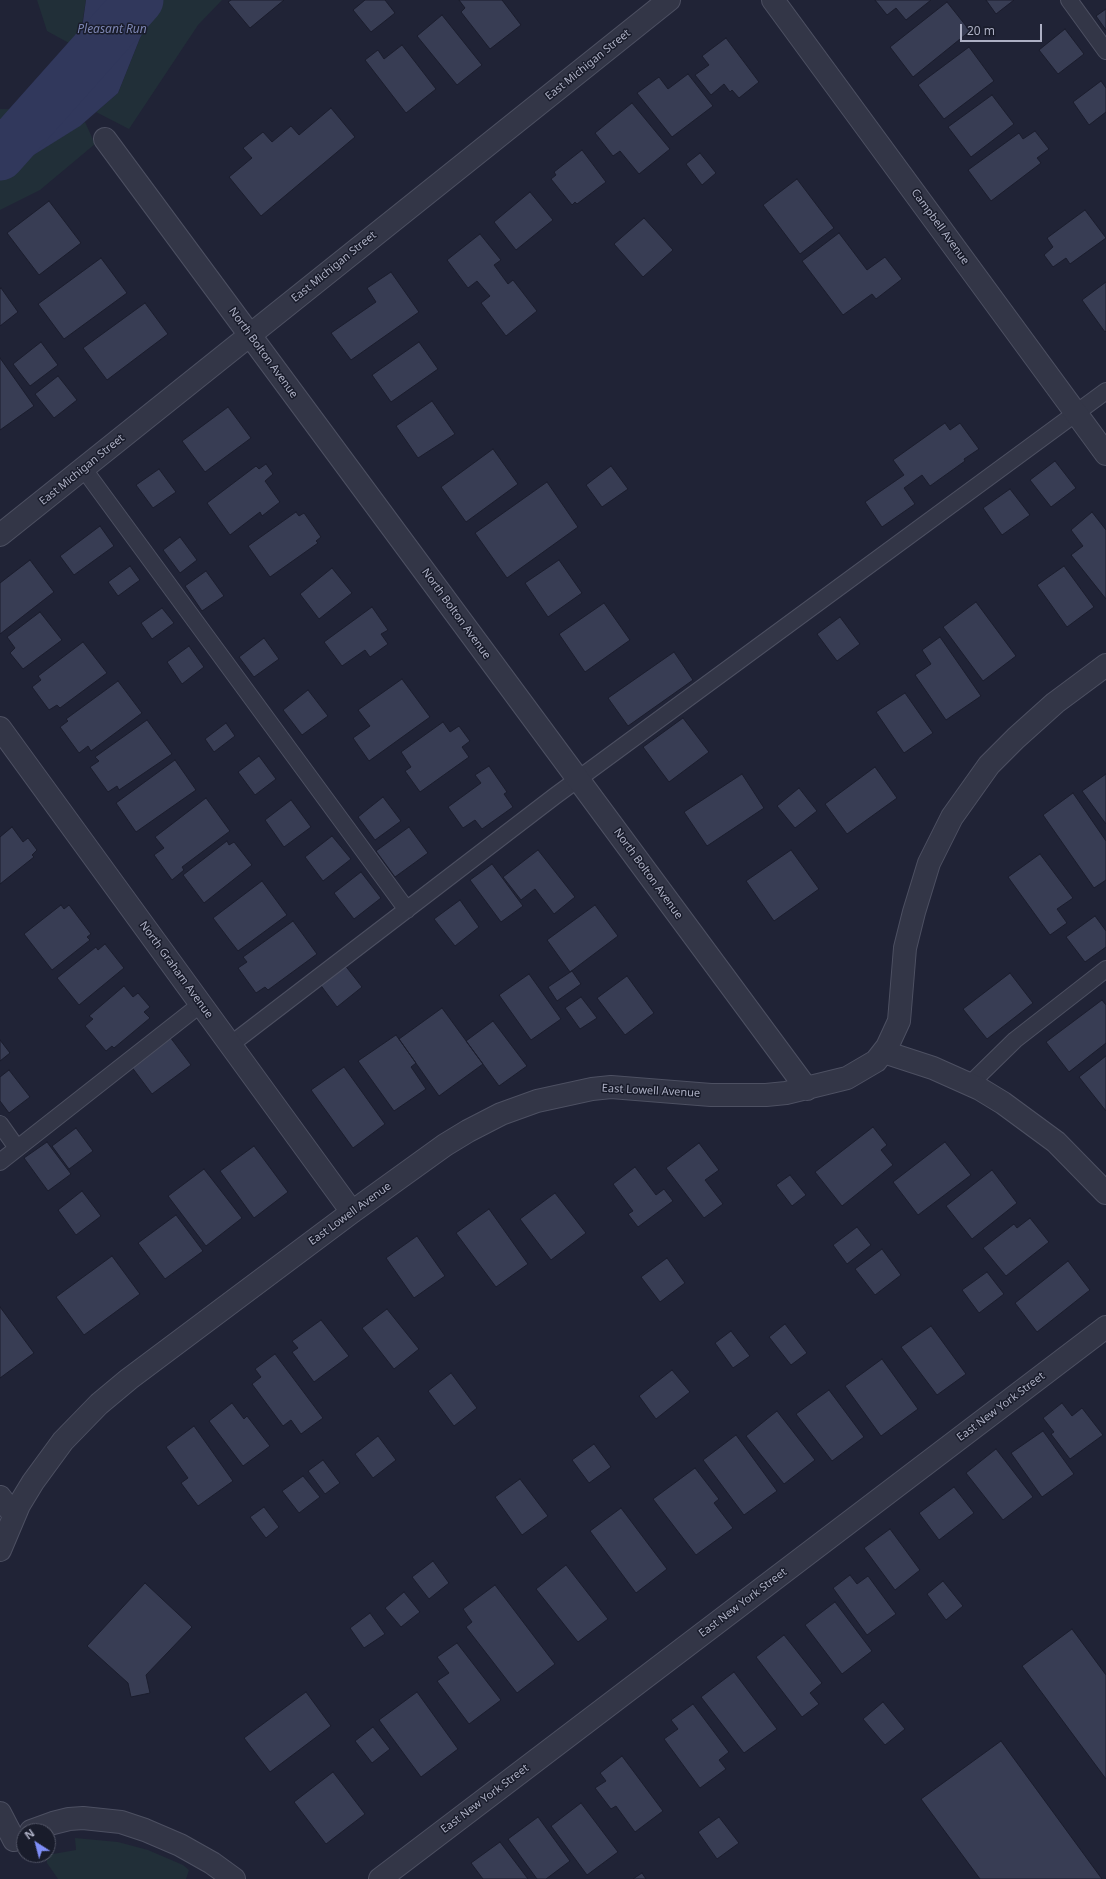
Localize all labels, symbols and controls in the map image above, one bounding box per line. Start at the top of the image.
scale bar [962,16,1044,42]
text: 20 m [967,22,995,39]
water label: Pleasant Run [77,23,147,37]
street label: East Michigan Street [543,27,633,103]
street label: Campbell Avenue [908,187,972,267]
street label: East Michigan Street [289,229,379,305]
street label: North Bolton Avenue [226,305,300,401]
street label: East Michigan Street [37,432,127,508]
street label: North Bolton Avenue [419,566,493,662]
street label: North Bolton Avenue [611,826,685,922]
street label: North Graham Avenue [136,919,216,1021]
street label: East Lowell Avenue [601,1082,701,1100]
street label: East Lowell Avenue [306,1180,394,1248]
street label: East New York Street [954,1370,1048,1444]
street label: East New York Street [696,1566,790,1640]
street label: East New York Street [438,1762,532,1836]
north arrow [16,1823,56,1863]
text: N [21,1825,37,1842]

